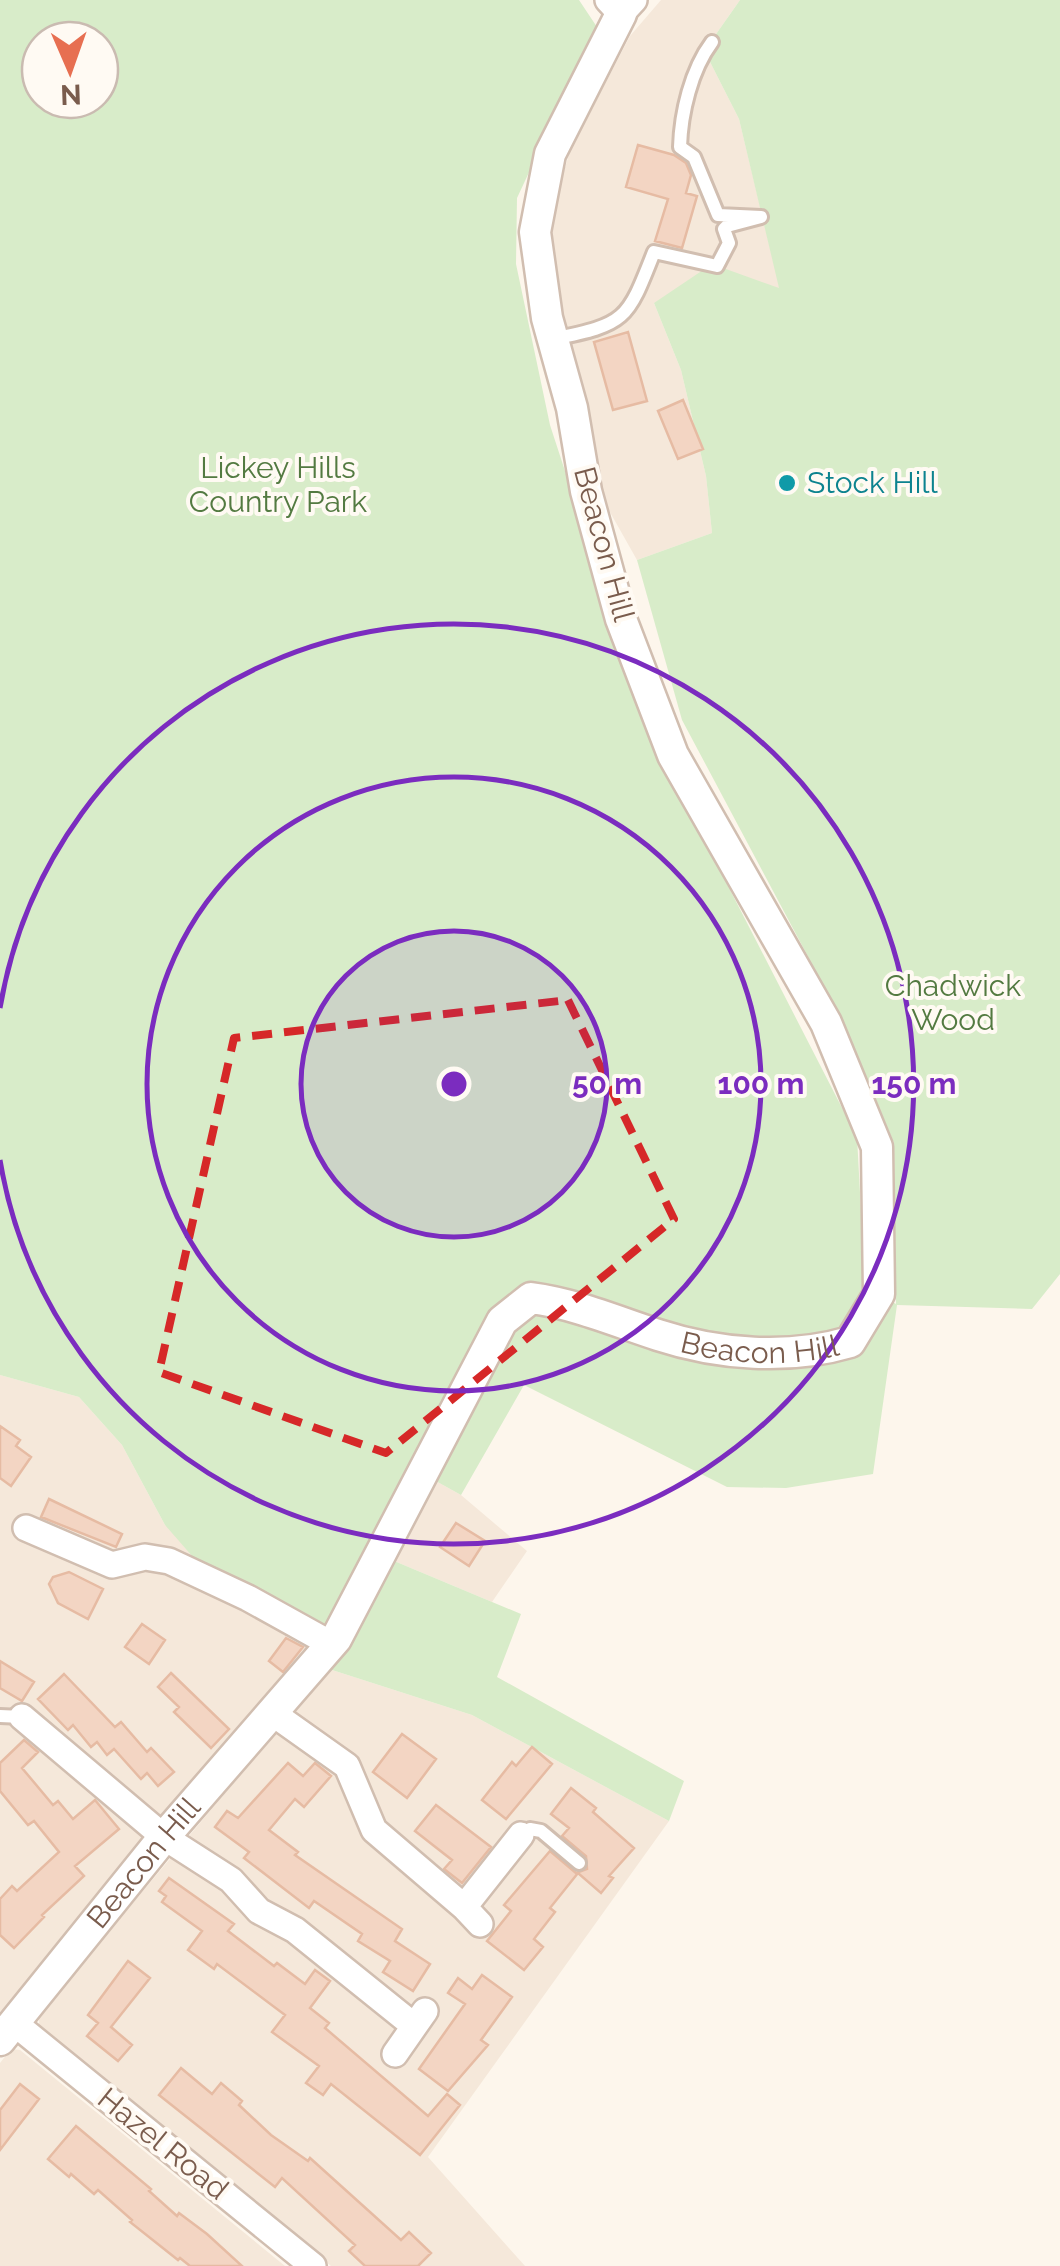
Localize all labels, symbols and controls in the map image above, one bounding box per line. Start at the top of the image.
north arrow [20,20,120,120]
text: N [60,78,82,111]
park label: Lickey Hills Country Park [189,450,367,519]
street label: Beacon Hill [567,463,642,626]
place label: Stock Hill [807,465,938,500]
marker: Stock Hill [776,472,798,494]
park label: Chadwick Wood [885,968,1021,1037]
centre of rings [436,1066,472,1102]
text: 50 m [572,1066,642,1101]
text: 100 m [718,1066,804,1101]
text: 150 m [872,1066,957,1101]
street label: Beacon Hill [678,1324,843,1370]
street label: Beacon Hill [80,1790,208,1935]
street label: Hazel Road [91,2081,235,2207]

